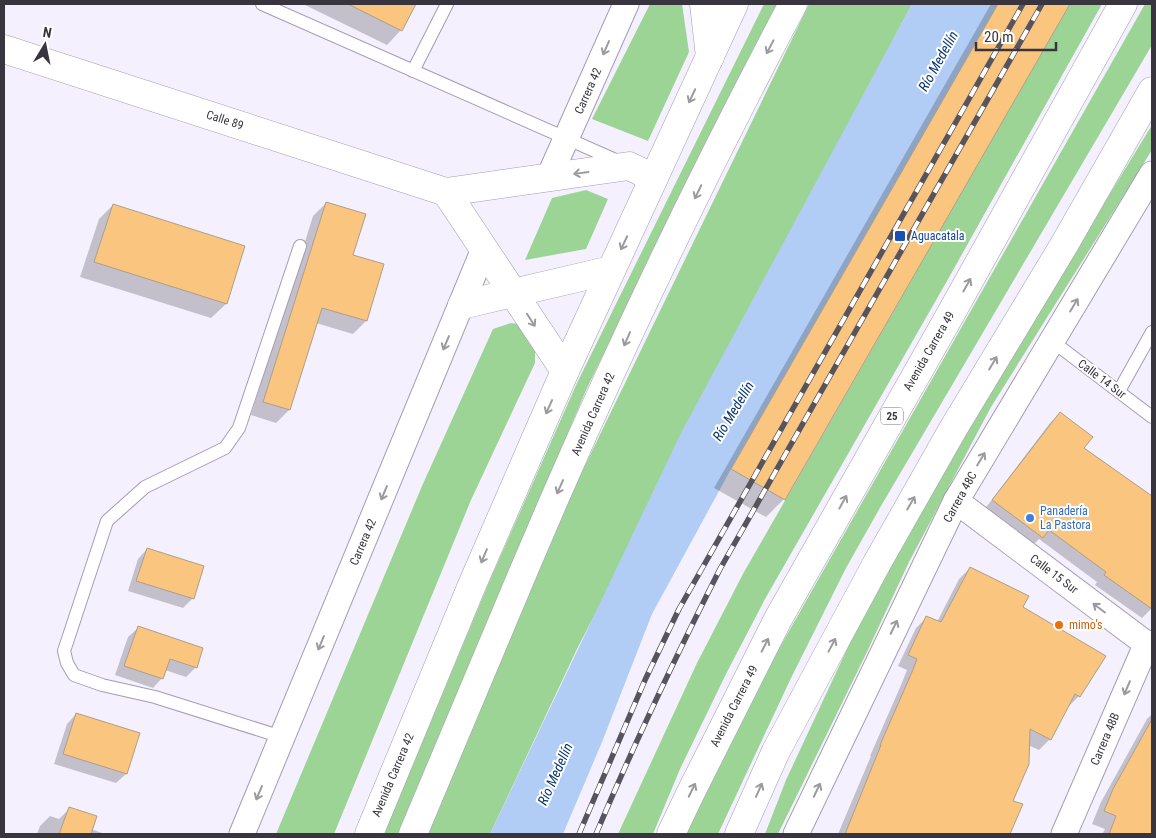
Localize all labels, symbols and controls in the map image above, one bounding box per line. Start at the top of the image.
north arrow [20,20,70,70]
scale bar [976,20,1056,52]
text: N [42,24,53,41]
water label: Río Medellín [915,28,961,94]
text: 20 m [984,28,1014,46]
one-way arrow [765,39,775,54]
one-way arrow [601,40,611,55]
street label: Carrera 42 [572,66,604,116]
one-way arrow [687,88,697,103]
street label: Calle 89 [205,107,245,133]
one-way arrow [573,168,589,178]
one-way arrow [692,184,702,199]
marker: Aguacatala [893,229,907,243]
place label: Aguacatala [911,229,965,243]
one-way arrow [619,235,628,250]
one-way arrow [962,278,972,293]
one-way arrow [1069,298,1079,312]
street label: Avenida Carrera 49 [901,309,957,393]
one-way arrow [526,313,537,327]
one-way arrow [622,331,632,346]
one-way arrow [440,335,450,350]
one-way arrow [989,356,999,370]
street label: Calle 14 Sur [1075,356,1129,402]
street label: Avenida Carrera 42 [568,370,618,458]
water label: Río Medellín [709,379,757,443]
one-way arrow [543,399,553,414]
road number: 25 [881,408,903,424]
one-way arrow [977,453,987,467]
street label: Carrera 48C [940,469,980,525]
one-way arrow [555,479,565,494]
one-way arrow [378,485,388,500]
one-way arrow [838,495,848,510]
one-way arrow [907,496,917,510]
place label: Panadería La Pastora [1040,504,1091,532]
marker: Panadería La Pastora [1024,512,1036,524]
street label: Carrera 42 [347,517,379,567]
one-way arrow [479,548,489,563]
street label: Calle 15 Sur [1027,551,1081,597]
one-way arrow [1092,603,1106,613]
place label: mimo’s [1069,618,1103,632]
marker: mimo’s [1053,619,1065,631]
one-way arrow [890,620,900,635]
one-way arrow [316,635,326,650]
one-way arrow [760,637,770,652]
one-way arrow [828,638,838,653]
street label: Avenida Carrera 49 [707,663,761,749]
one-way arrow [1122,680,1132,695]
street label: Carrera 48B [1088,711,1122,767]
street label: Avenida Carrera 42 [369,731,417,819]
water label: Río Medellín [534,741,576,807]
one-way arrow [688,783,697,798]
one-way arrow [754,783,764,798]
one-way arrow [813,783,822,798]
one-way arrow [254,785,263,800]

